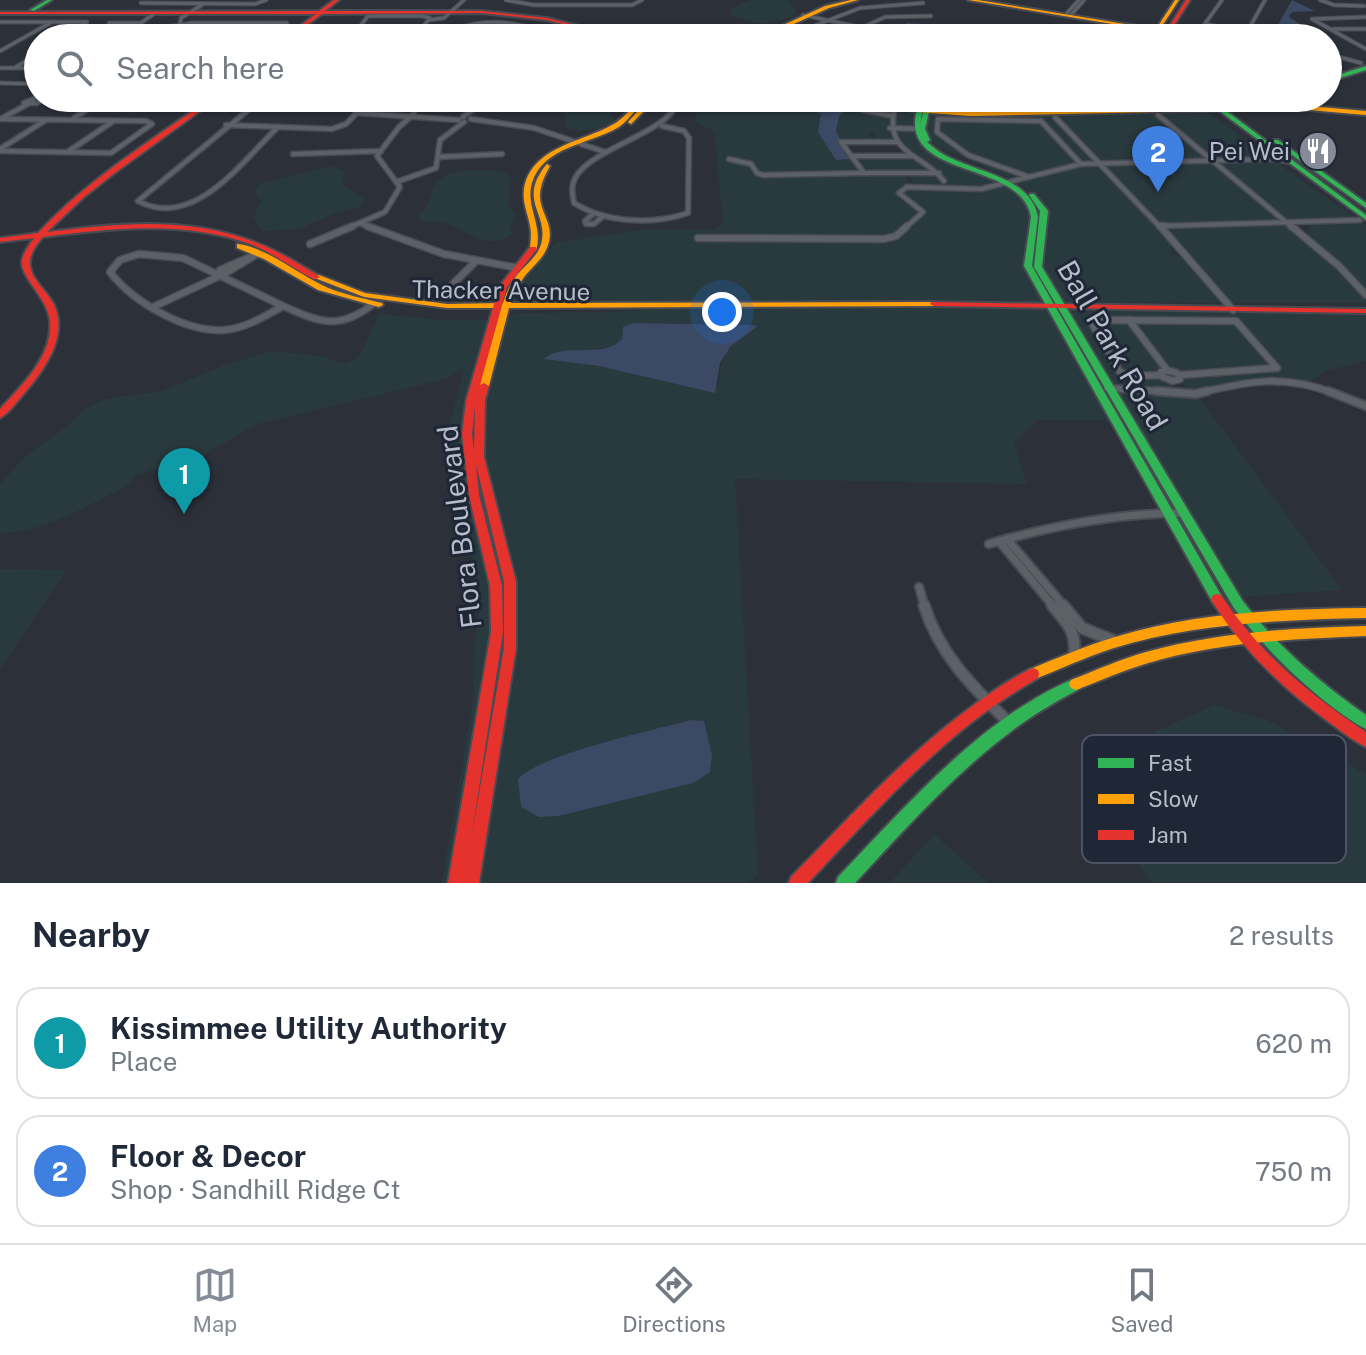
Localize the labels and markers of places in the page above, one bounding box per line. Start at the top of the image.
pin: 2 [1132,126,1184,192]
restaurant icon: Pei Wei [1297,130,1339,172]
place label: Pei Wei [1209,137,1290,165]
pin: 1 [158,448,210,514]

